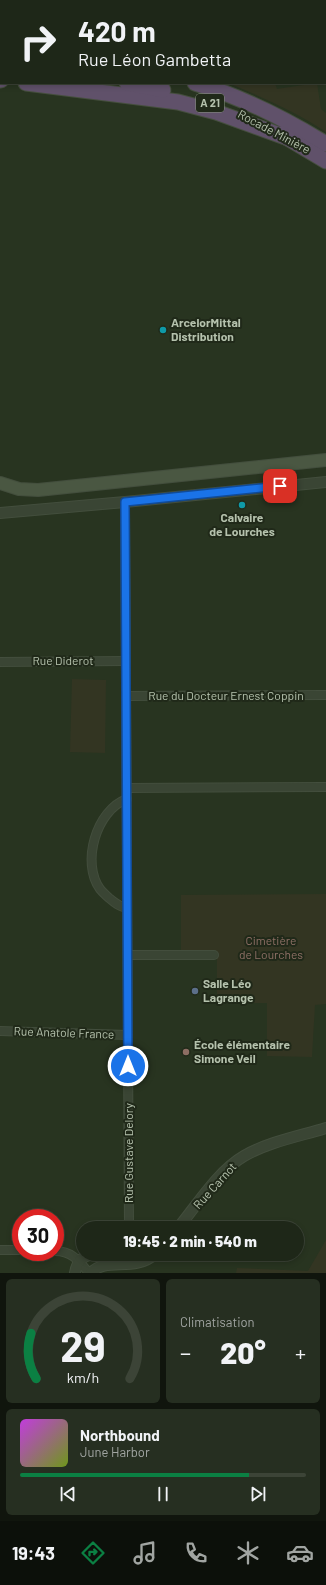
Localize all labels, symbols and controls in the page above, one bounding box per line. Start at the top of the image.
text: 420 m [78,14,156,48]
icon: right [12,16,64,68]
text: Rue Léon Gambetta [78,48,231,70]
road number: A 21 [196,94,224,112]
street label: Rocade Minière [236,106,313,156]
place label: ArcelorMittal Distribution [171,315,241,343]
marker: ArcelorMittal Distribution [158,325,168,335]
pin [263,469,297,503]
icon: arrive [269,475,291,497]
marker: Calvaire de Lourches [237,500,247,510]
place label: Calvaire de Lourches [209,510,275,538]
street label: Rue Diderot [32,653,94,667]
street label: Rue du Docteur Ernest Coppin [148,688,304,702]
park label: Cimetière de Lourches [239,933,303,961]
place label: Salle Léo Lagrange [203,976,254,1004]
marker: Salle Léo Lagrange [190,986,200,996]
street label: Rue Anatole France [13,1023,115,1041]
place label: École élémentaire Simone Veil [194,1037,290,1065]
position arrow [107,1045,149,1087]
marker: École élémentaire Simone Veil [181,1047,191,1057]
street label: Rue Gustave Delory [121,1102,135,1203]
street label: Rue Carnot [190,1159,239,1211]
speed limit sign: 30 [12,1209,64,1261]
text: 19:45 · 2 min · 540 m [123,1232,257,1250]
text: Climatisation [180,1314,255,1330]
text: 29 [60,1320,106,1370]
text: 20° [220,1334,266,1370]
text: − [180,1339,191,1365]
text: + [295,1339,306,1365]
text: km/h [67,1369,99,1386]
text: Northbound [80,1426,160,1444]
text: June Harbor [80,1444,150,1460]
icon: previous [57,1483,79,1505]
icon: pause [152,1483,174,1505]
icon: next [247,1483,269,1505]
icon: directions [79,1539,107,1567]
icon: music [131,1539,159,1567]
icon: phone [182,1539,210,1567]
icon: climate [234,1539,262,1567]
icon: car [286,1539,314,1567]
text: 19:43 [12,1542,55,1564]

